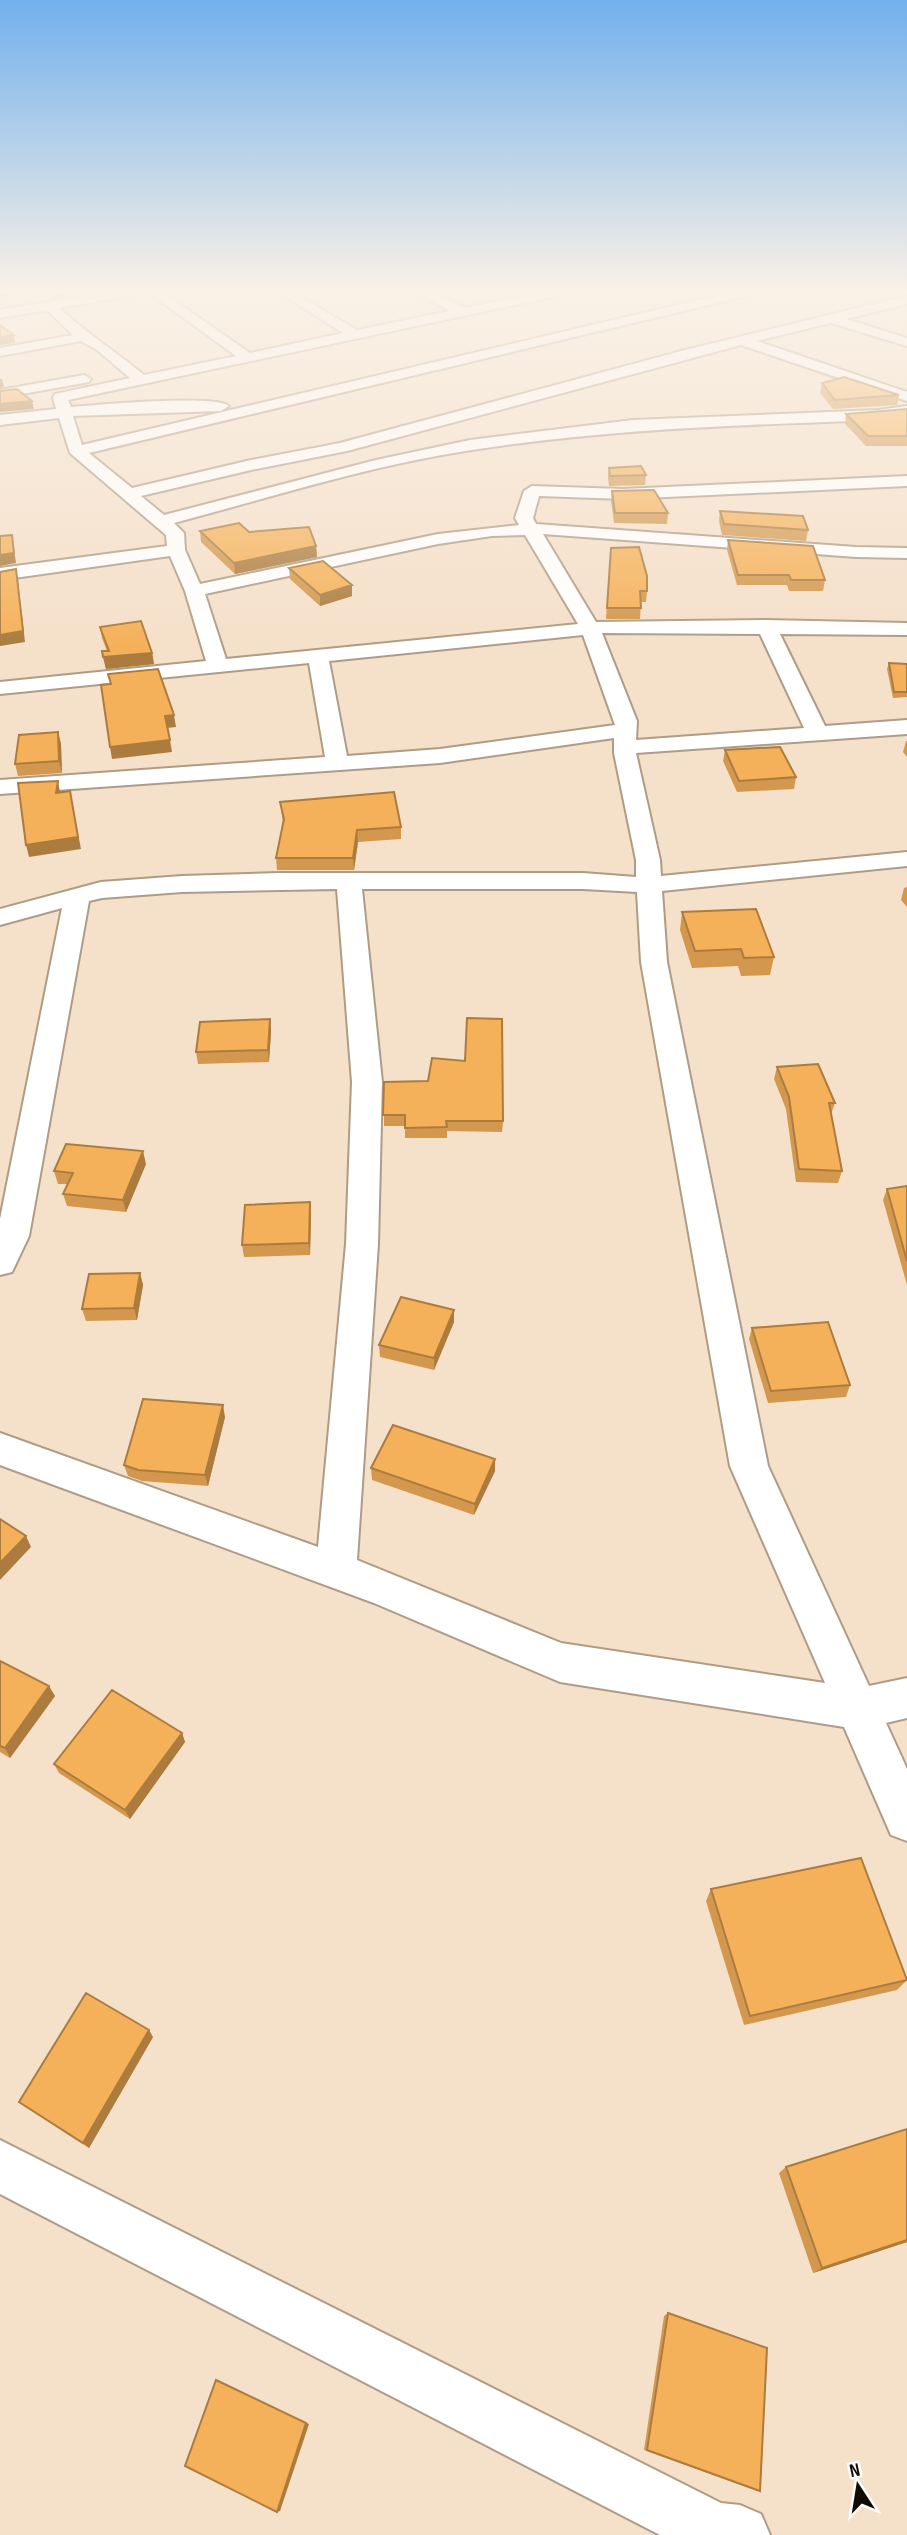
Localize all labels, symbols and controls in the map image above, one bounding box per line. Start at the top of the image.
north arrow [823,2451,893,2521]
text: N [847,2459,862,2483]

